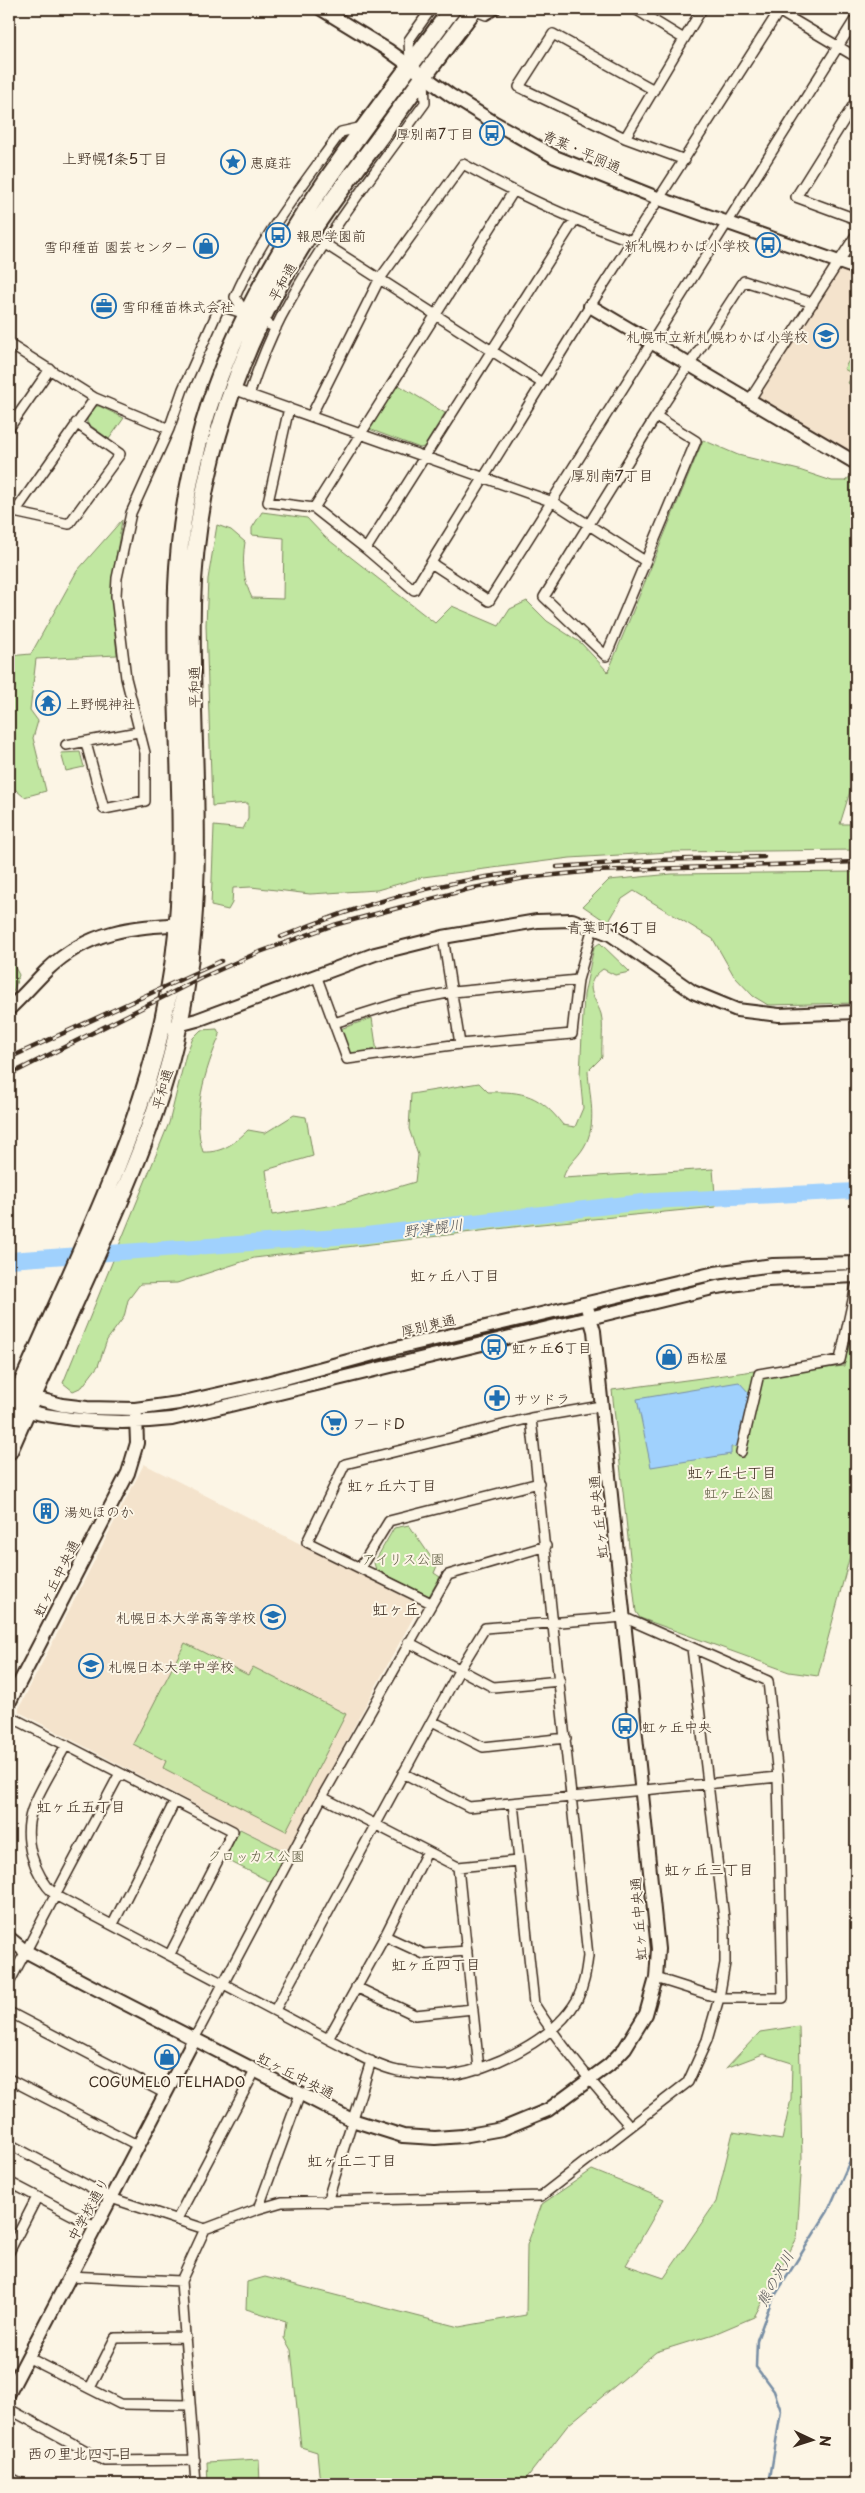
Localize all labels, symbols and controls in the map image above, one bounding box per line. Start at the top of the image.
bus stop icon: 厚別南7丁目 [479,120,505,146]
place label: 厚別南7丁目 [396,123,474,144]
street label: 青葉・平岡通 [539,124,625,178]
district label: 上野幌1条5丁目 [62,146,168,169]
place icon: 恵庭荘 [220,149,246,175]
place label: 恵庭荘 [250,152,292,173]
bus stop icon: 報恩学園前 [265,222,291,248]
place label: 報恩学園前 [296,225,366,246]
bus stop icon: 新札幌わかば小学校 [755,232,781,258]
shop icon: 雪印種苗 園芸センター [193,233,219,259]
place label: 新札幌わかば小学校 [624,235,750,256]
place label: 雪印種苗 園芸センター [44,236,188,257]
street label: 平和通 [263,259,301,305]
office icon: 雪印種苗株式会社 [91,293,117,319]
place label: 雪印種苗株式会社 [122,296,234,317]
school or university icon: 札幌市立新札幌わかば小学校 [813,323,839,349]
place label: 札幌市立新札幌わかば小学校 [626,326,808,347]
district label: 厚別南7丁目 [570,463,654,486]
street label: 平和通 [183,666,205,708]
temple icon: 上野幌神社 [35,690,61,716]
place label: 上野幌神社 [66,693,136,714]
district label: 青葉町16丁目 [567,915,659,938]
street label: 平和通 [146,1066,178,1112]
water label: 野津幌川 [402,1212,464,1242]
district label: 虹ヶ丘八丁目 [410,1263,500,1286]
street label: 厚別東通 [398,1308,458,1342]
bus stop icon: 虹ヶ丘6丁目 [481,1334,507,1360]
place label: 虹ヶ丘6丁目 [512,1337,592,1358]
shop icon: 西松屋 [656,1344,682,1370]
place label: 西松屋 [686,1347,728,1368]
pharmacy icon: サツドラ [484,1385,510,1411]
place label: サツドラ [514,1388,570,1409]
supermarket icon: フードD [321,1410,347,1436]
place label: フードD [352,1413,405,1434]
district label: 虹ヶ丘七丁目 [687,1460,777,1483]
district label: 虹ヶ丘六丁目 [347,1473,437,1496]
street label: 虹ヶ丘中央通 [583,1474,613,1560]
park label: 虹ヶ丘公園 [704,1482,774,1503]
building icon: 湯処ほのか [33,1498,59,1524]
place label: 湯処ほのか [64,1501,134,1522]
street label: 虹ヶ丘中央通 [28,1536,84,1620]
park label: アイリス公園 [361,1548,445,1569]
district label: 虹ヶ丘 [372,1596,420,1620]
school or university icon: 札幌日本大学高等学校 [260,1604,286,1630]
place label: 札幌日本大学高等学校 [116,1607,256,1628]
school or university icon: 札幌日本大学中学校 [78,1653,104,1679]
place label: 札幌日本大学中学校 [108,1656,234,1677]
bus stop icon: 虹ヶ丘中央 [612,1713,638,1739]
place label: 虹ヶ丘中央 [642,1716,712,1737]
district label: 虹ヶ丘五丁目 [36,1794,126,1817]
park label: クロッカス公園 [207,1845,305,1866]
district label: 虹ヶ丘三丁目 [664,1857,754,1880]
street label: 虹ヶ丘中央通 [625,1876,651,1962]
district label: 虹ヶ丘四丁目 [391,1952,481,1975]
shop icon: COGUMELO TELHADO [154,2044,180,2070]
street label: 虹ヶ丘中央通 [254,2047,338,2103]
place label: COGUMELO TELHADO [88,2071,246,2092]
district label: 虹ヶ丘二丁目 [307,2148,397,2171]
street label: 中学校通り [62,2173,114,2245]
water label: 熊の沢川 [749,2246,799,2310]
north arrow [788,2416,838,2466]
text: N [815,2435,836,2447]
district label: 西の里北四丁目 [27,2441,133,2464]

